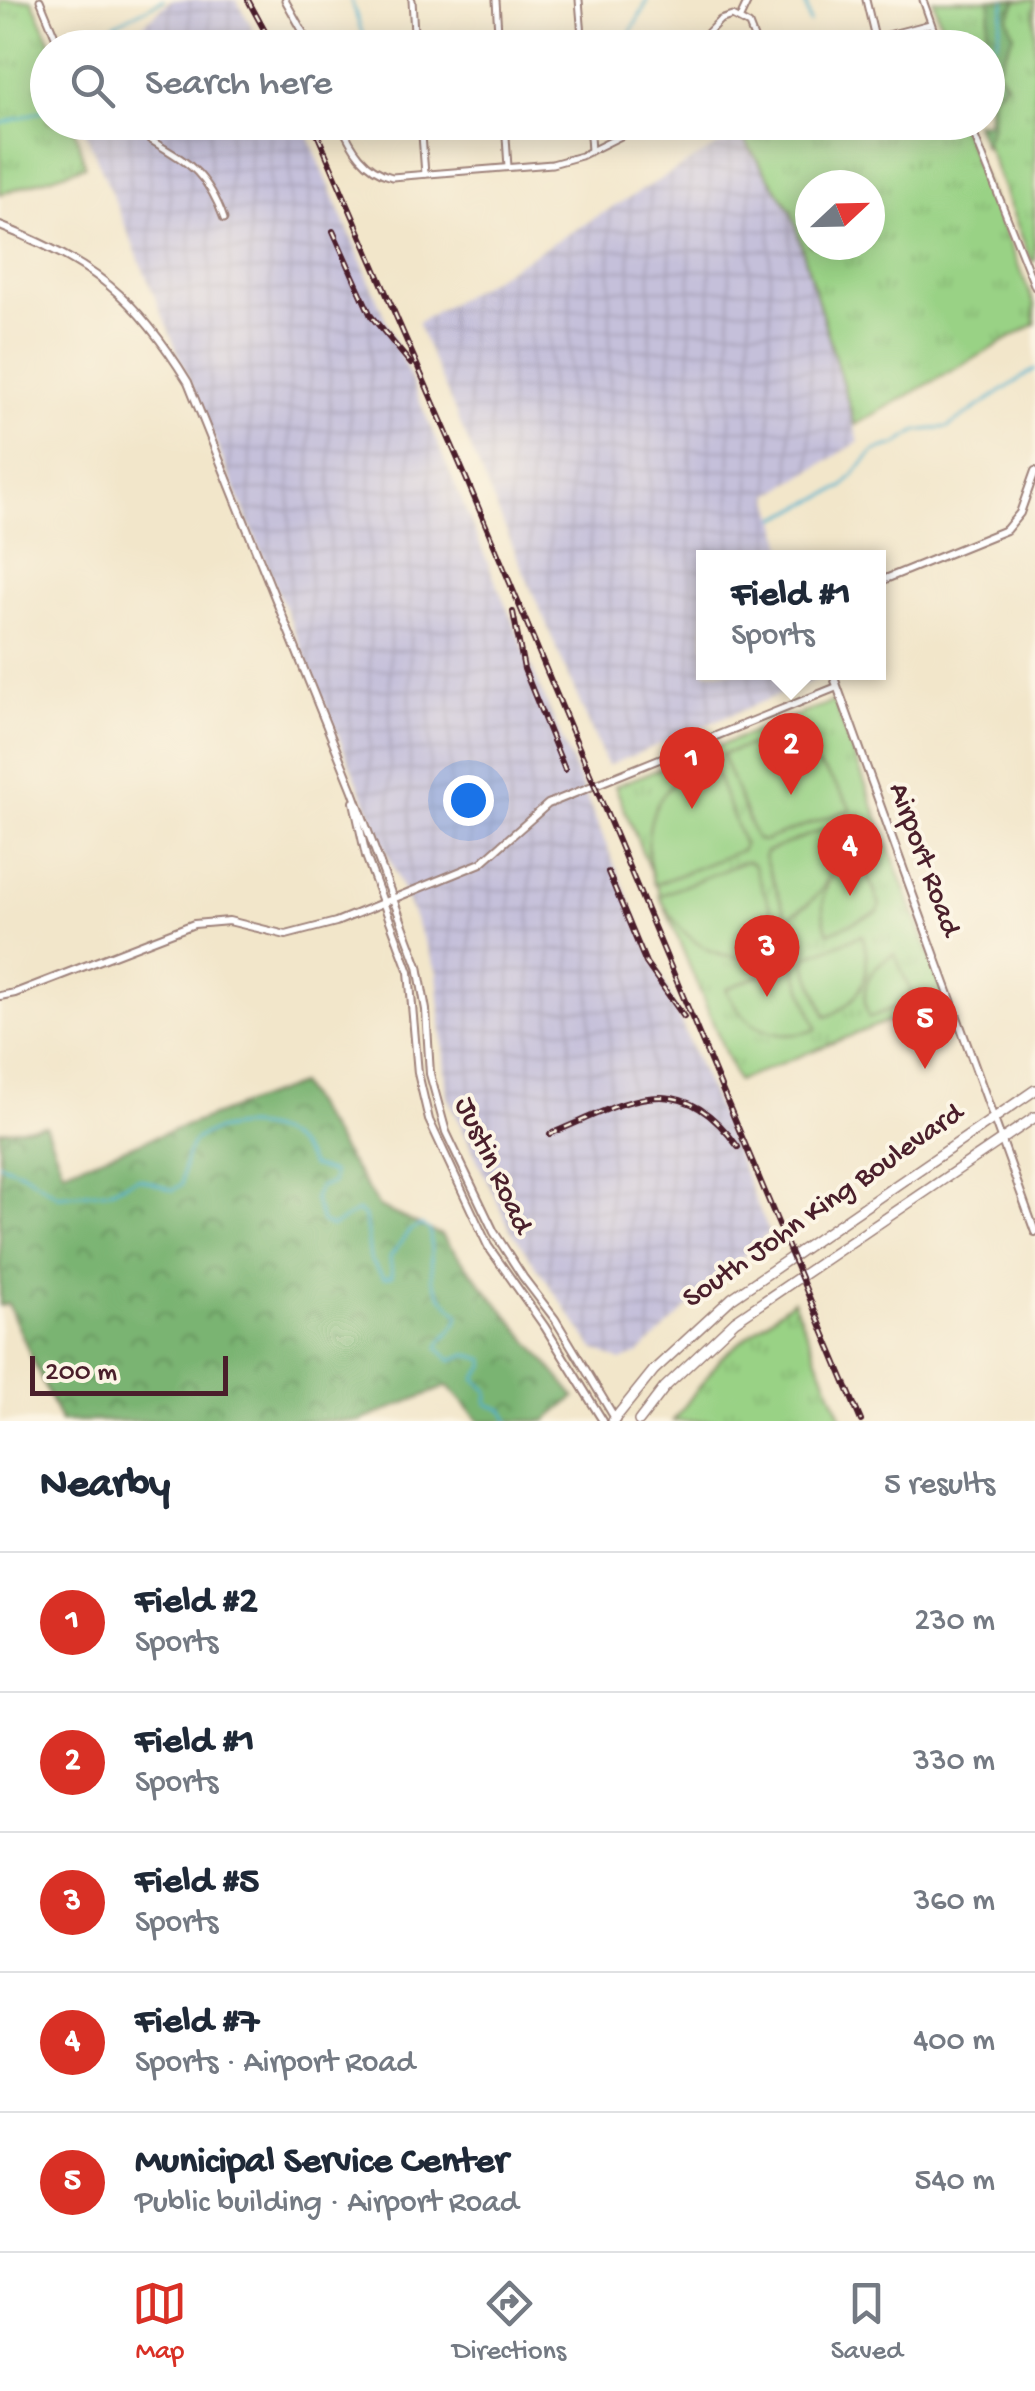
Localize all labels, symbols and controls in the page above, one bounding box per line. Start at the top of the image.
search box [30,30,1005,140]
icon: search [65,58,120,113]
text: Search here [145,63,332,107]
north arrow [795,170,885,260]
popup [696,550,886,680]
text: Field #1 [731,574,851,618]
text: Sports [731,618,815,656]
pin: 2 [758,712,824,795]
pin: 1 [660,726,724,809]
your location [443,775,494,826]
street label: Airport Road [879,779,968,944]
pin: 4 [818,814,882,896]
pin: 3 [734,914,800,997]
pin: 5 [892,986,958,1069]
street label: Justin Road [445,1092,540,1242]
street label: South John King Boulevard [677,1095,973,1317]
scale bar [30,1351,228,1396]
text: 200 m [45,1357,117,1390]
text: Nearby [40,1462,170,1511]
text: 5 results [884,1467,995,1505]
text: Field #2 [135,1581,258,1625]
text: 1 [66,1603,79,1641]
text: 230 m [914,1603,995,1641]
text: Sports [135,1625,218,1663]
text: Field #1 [135,1721,255,1765]
text: 2 [65,1743,80,1781]
text: 330 m [913,1743,995,1781]
text: Sports [135,1765,218,1803]
text: Field #5 [135,1861,259,1905]
text: 3 [64,1883,81,1921]
text: 360 m [914,1883,995,1921]
text: Sports [135,1905,218,1943]
text: Field #7 [135,2001,259,2045]
text: 4 [65,2023,80,2061]
text: 400 m [913,2023,995,2061]
text: Sports · Airport Road [135,2045,415,2083]
text: Municipal Service Center [135,2141,508,2185]
text: 5 [64,2163,81,2201]
text: 540 m [915,2163,995,2201]
text: Public building · Airport Road [135,2185,519,2223]
tab: Map [132,2276,187,2369]
tab: Directions [452,2276,566,2369]
tab: Saved [831,2276,903,2369]

